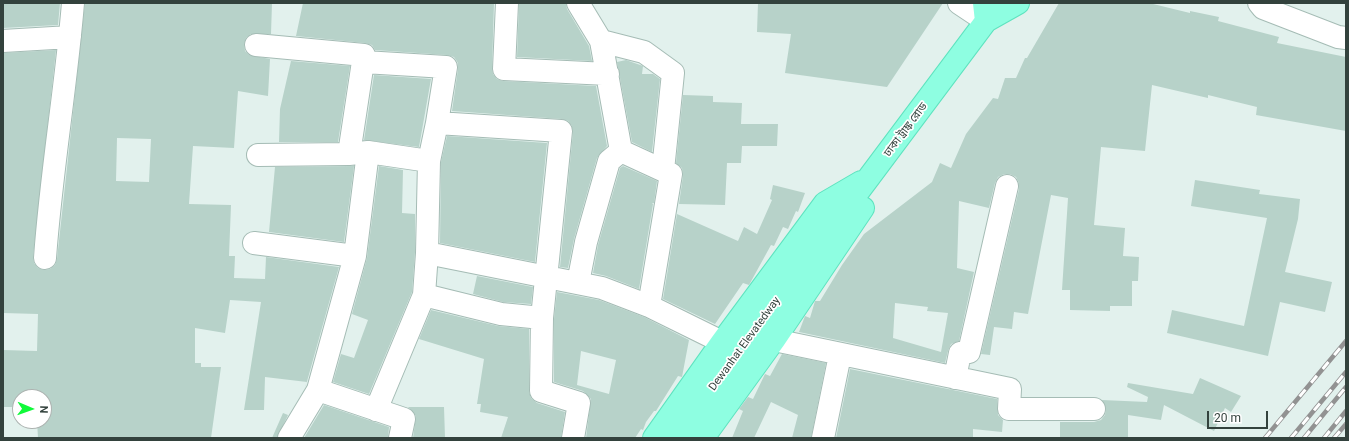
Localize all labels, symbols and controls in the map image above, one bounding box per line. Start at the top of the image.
street label: ঢাকা ট্রাঙ্ক রোড [881,100,931,160]
street label: Dewanhat Elevatedway [707,295,783,393]
north arrow [12,389,52,429]
scale bar [1209,403,1270,429]
text: N [37,405,50,414]
text: 20 m [1214,411,1241,425]

